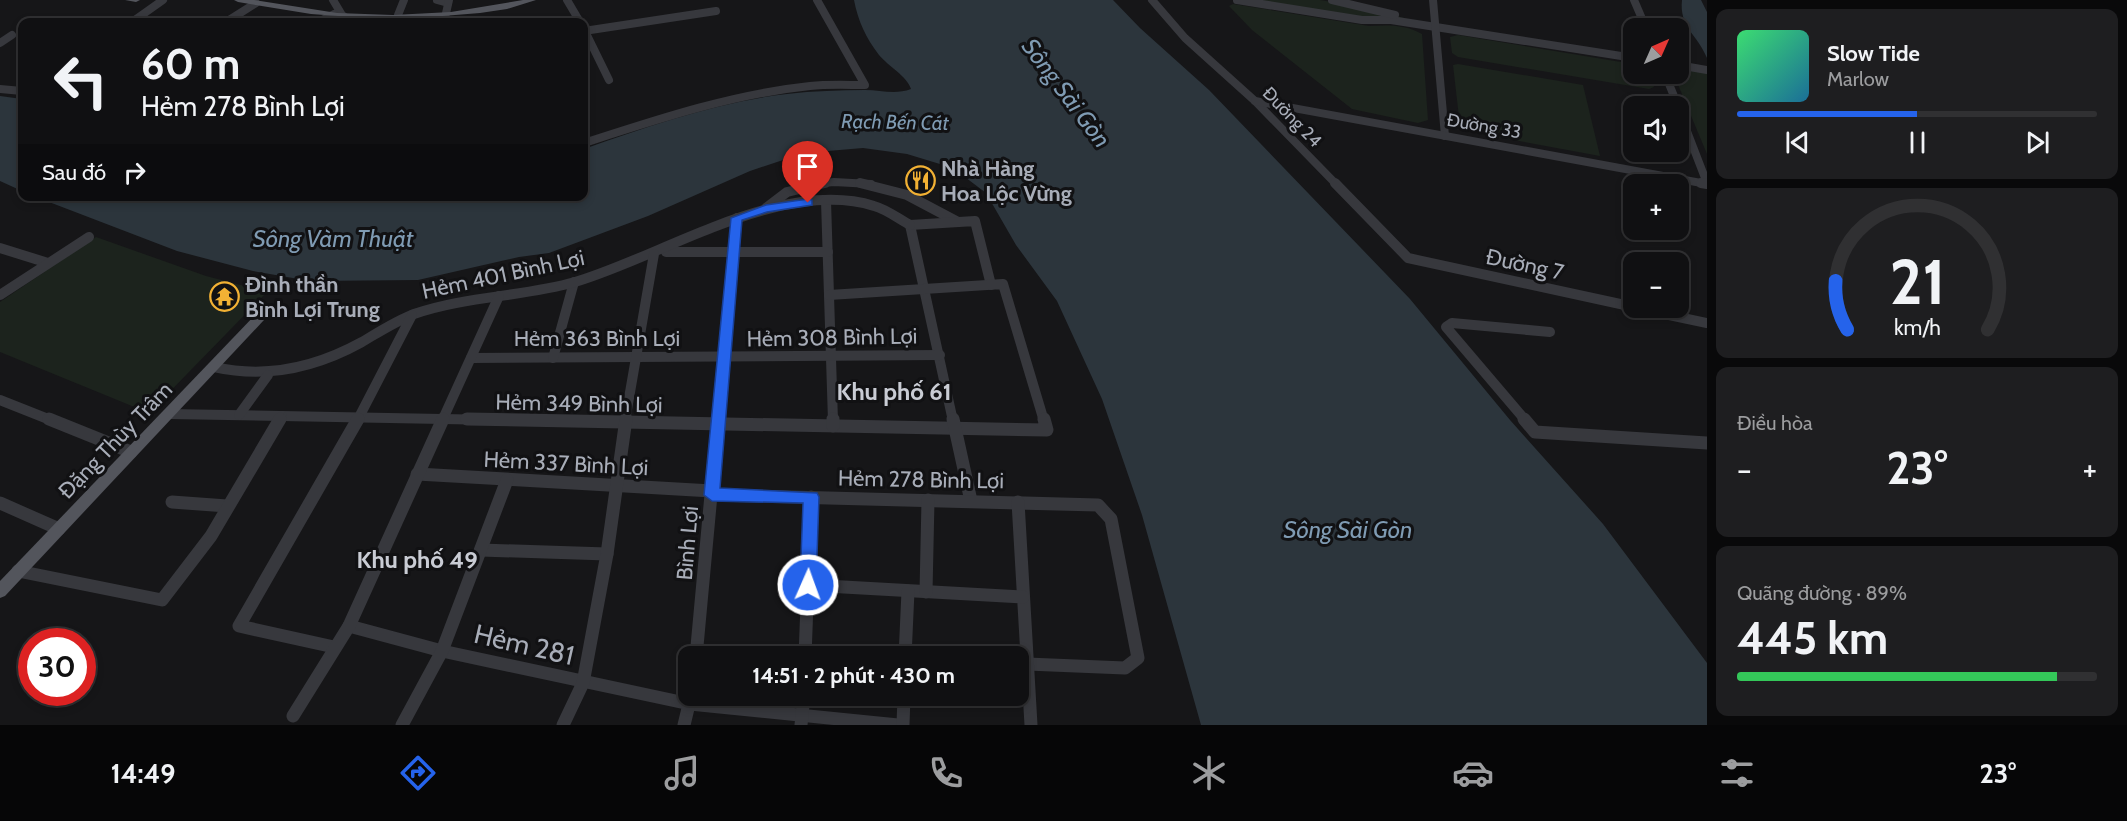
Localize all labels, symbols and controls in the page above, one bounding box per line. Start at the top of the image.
north arrow [1623,18,1689,84]
map controls [1623,18,1689,318]
water label: Sông Sài Gòn [1016,32,1117,153]
text: 60 m [141,38,240,90]
text: Slow Tide [1827,40,1920,67]
icon: left [42,42,120,120]
text: Marlow [1827,67,1889,91]
street label: Đường 24 [1258,82,1326,152]
text: Hẻm 278 Bình Lợi [141,90,345,123]
button: sound [1623,96,1689,162]
water label: Rạch Bến Cát [841,109,950,135]
street label: Đường 33 [1445,109,1523,143]
icon: previous [1781,126,1814,159]
icon: pause [1901,126,1934,159]
icon: next [2021,126,2054,159]
pin [782,141,833,203]
icon: arrive [791,150,824,183]
place label: Nhà Hàng Hoa Lộc Vừng [941,155,1072,207]
icon: right [118,156,151,189]
text: Sau đó [42,159,106,186]
restaurant icon: Nhà Hàng Hoa Lộc Vừng [904,165,936,197]
button: + [1623,174,1689,240]
water label: Sông Vàm Thuật [253,224,414,253]
street label: Đường 7 [1483,243,1566,286]
street label: Hẻm 401 Bình Lợi [419,244,587,305]
text: 21 [1889,244,1945,320]
button: − [1623,252,1689,318]
place label: Đình thần Bình Lợi Trung [245,271,380,323]
temple icon: Đình thần Bình Lợi Trung [208,281,240,313]
text: km/h [1894,314,1940,340]
street label: Hẻm 308 Bình Lợi [746,323,918,352]
street label: Hẻm 363 Bình Lợi [514,325,680,352]
street label: Đặng Thùy Trâm [53,376,178,505]
district label: Khu phố 61 [836,377,952,406]
street label: Hẻm 349 Bình Lợi [495,389,663,418]
text: Điều hòa [1737,411,1812,435]
text: 23° [1886,441,1948,495]
street label: Hẻm 337 Bình Lợi [483,446,649,481]
text: − [1737,449,1752,489]
text: + [2082,449,2097,489]
street label: Hẻm 278 Bình Lợi [838,465,1004,494]
street label: Bình Lợi [671,505,704,581]
water label: Sông Sài Gòn [1284,515,1412,544]
district label: Khu phố 49 [356,545,478,574]
position arrow [776,553,840,617]
text: Quãng đường · 89% [1737,581,1907,605]
text: 445 km [1737,611,1888,665]
street label: Hẻm 281 [471,617,577,672]
speed limit sign: 30 [18,628,96,706]
text: 14:51 · 2 phút · 430 m [752,662,955,689]
icon: directions [397,752,439,794]
icon: music [661,752,703,794]
icon: phone [925,752,967,794]
icon: climate [1188,752,1230,794]
icon: car [1452,752,1494,794]
icon: filters [1716,752,1758,794]
text: 14:49 [111,757,176,790]
text: 23° [1979,757,2016,790]

